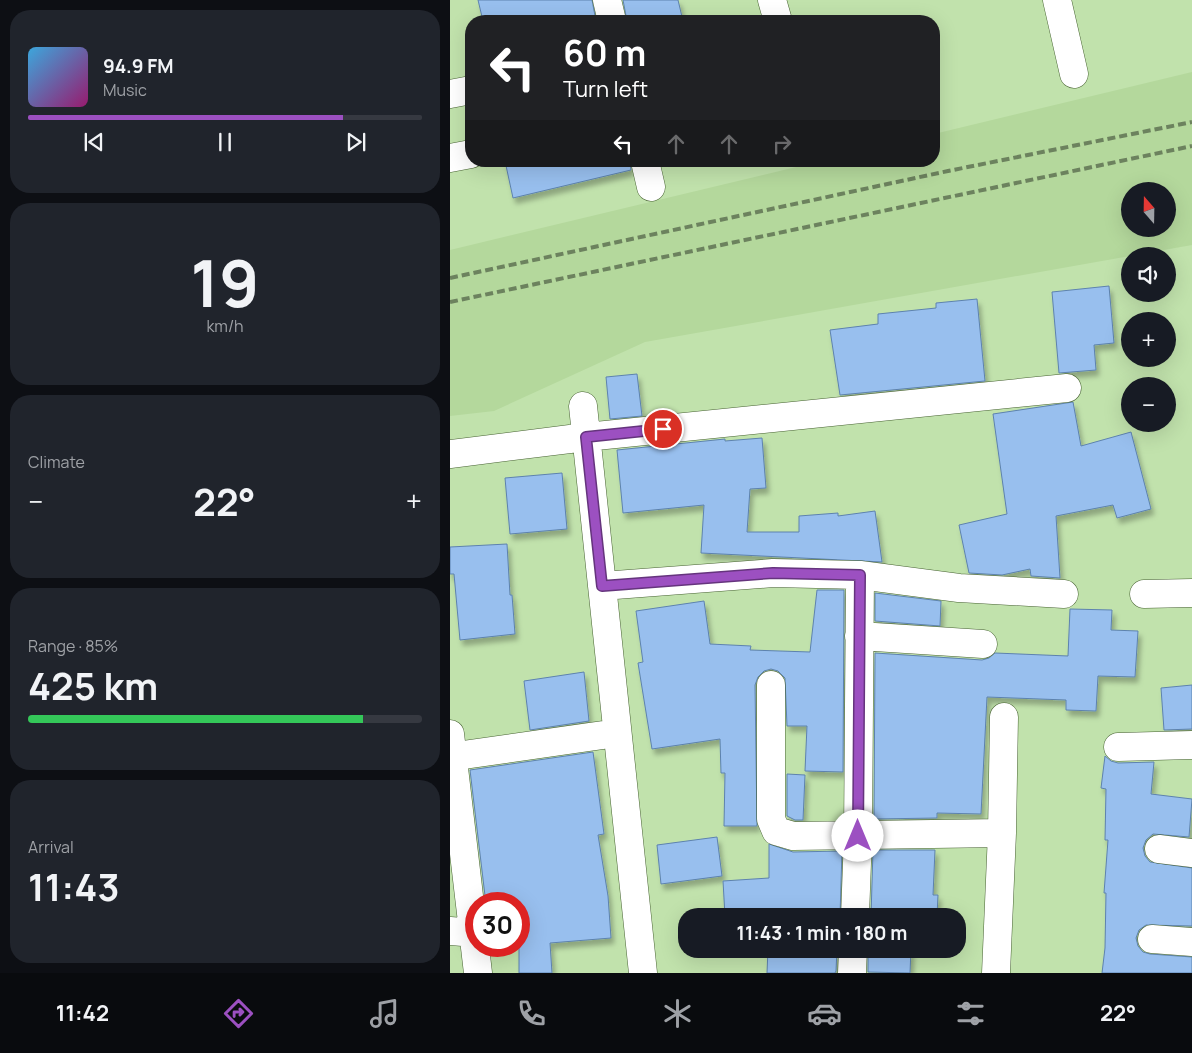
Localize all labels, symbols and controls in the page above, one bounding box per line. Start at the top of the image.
text: 60 m [563,29,646,77]
icon: left [480,35,545,100]
text: 94.9 FM [103,53,174,79]
text: Turn left [563,74,648,104]
text: Music [103,79,147,101]
icon: previous [80,128,108,156]
icon: pause [211,128,239,156]
icon: next [342,128,370,156]
icon: left [609,130,637,158]
icon: ahead [662,130,690,158]
icon: ahead [715,130,743,158]
icon: right [768,130,796,158]
north arrow [1121,182,1176,238]
map controls [1121,182,1176,432]
text: 19 [191,238,259,327]
button: sound [1121,247,1176,302]
button: + [1121,312,1176,367]
text: km/h [206,315,244,337]
button: − [1121,377,1176,432]
pin [642,408,684,450]
icon: arrive [649,415,677,443]
text: Climate [28,451,85,473]
text: 22° [193,475,256,527]
text: − [28,482,43,520]
text: + [406,482,422,520]
text: Range · 85% [28,635,118,657]
text: 425 km [28,659,158,711]
position arrow [831,809,883,861]
text: Arrival [28,836,74,858]
text: 11:43 [28,860,120,912]
speed limit sign: 30 [465,892,530,957]
text: 11:43 · 1 min · 180 m [737,920,907,946]
icon: directions [221,996,256,1031]
icon: music [367,996,402,1031]
icon: phone [514,996,549,1031]
icon: climate [660,996,695,1031]
icon: car [807,996,842,1031]
icon: filters [953,996,988,1031]
text: 11:42 [56,998,109,1028]
text: 22° [1100,998,1136,1028]

